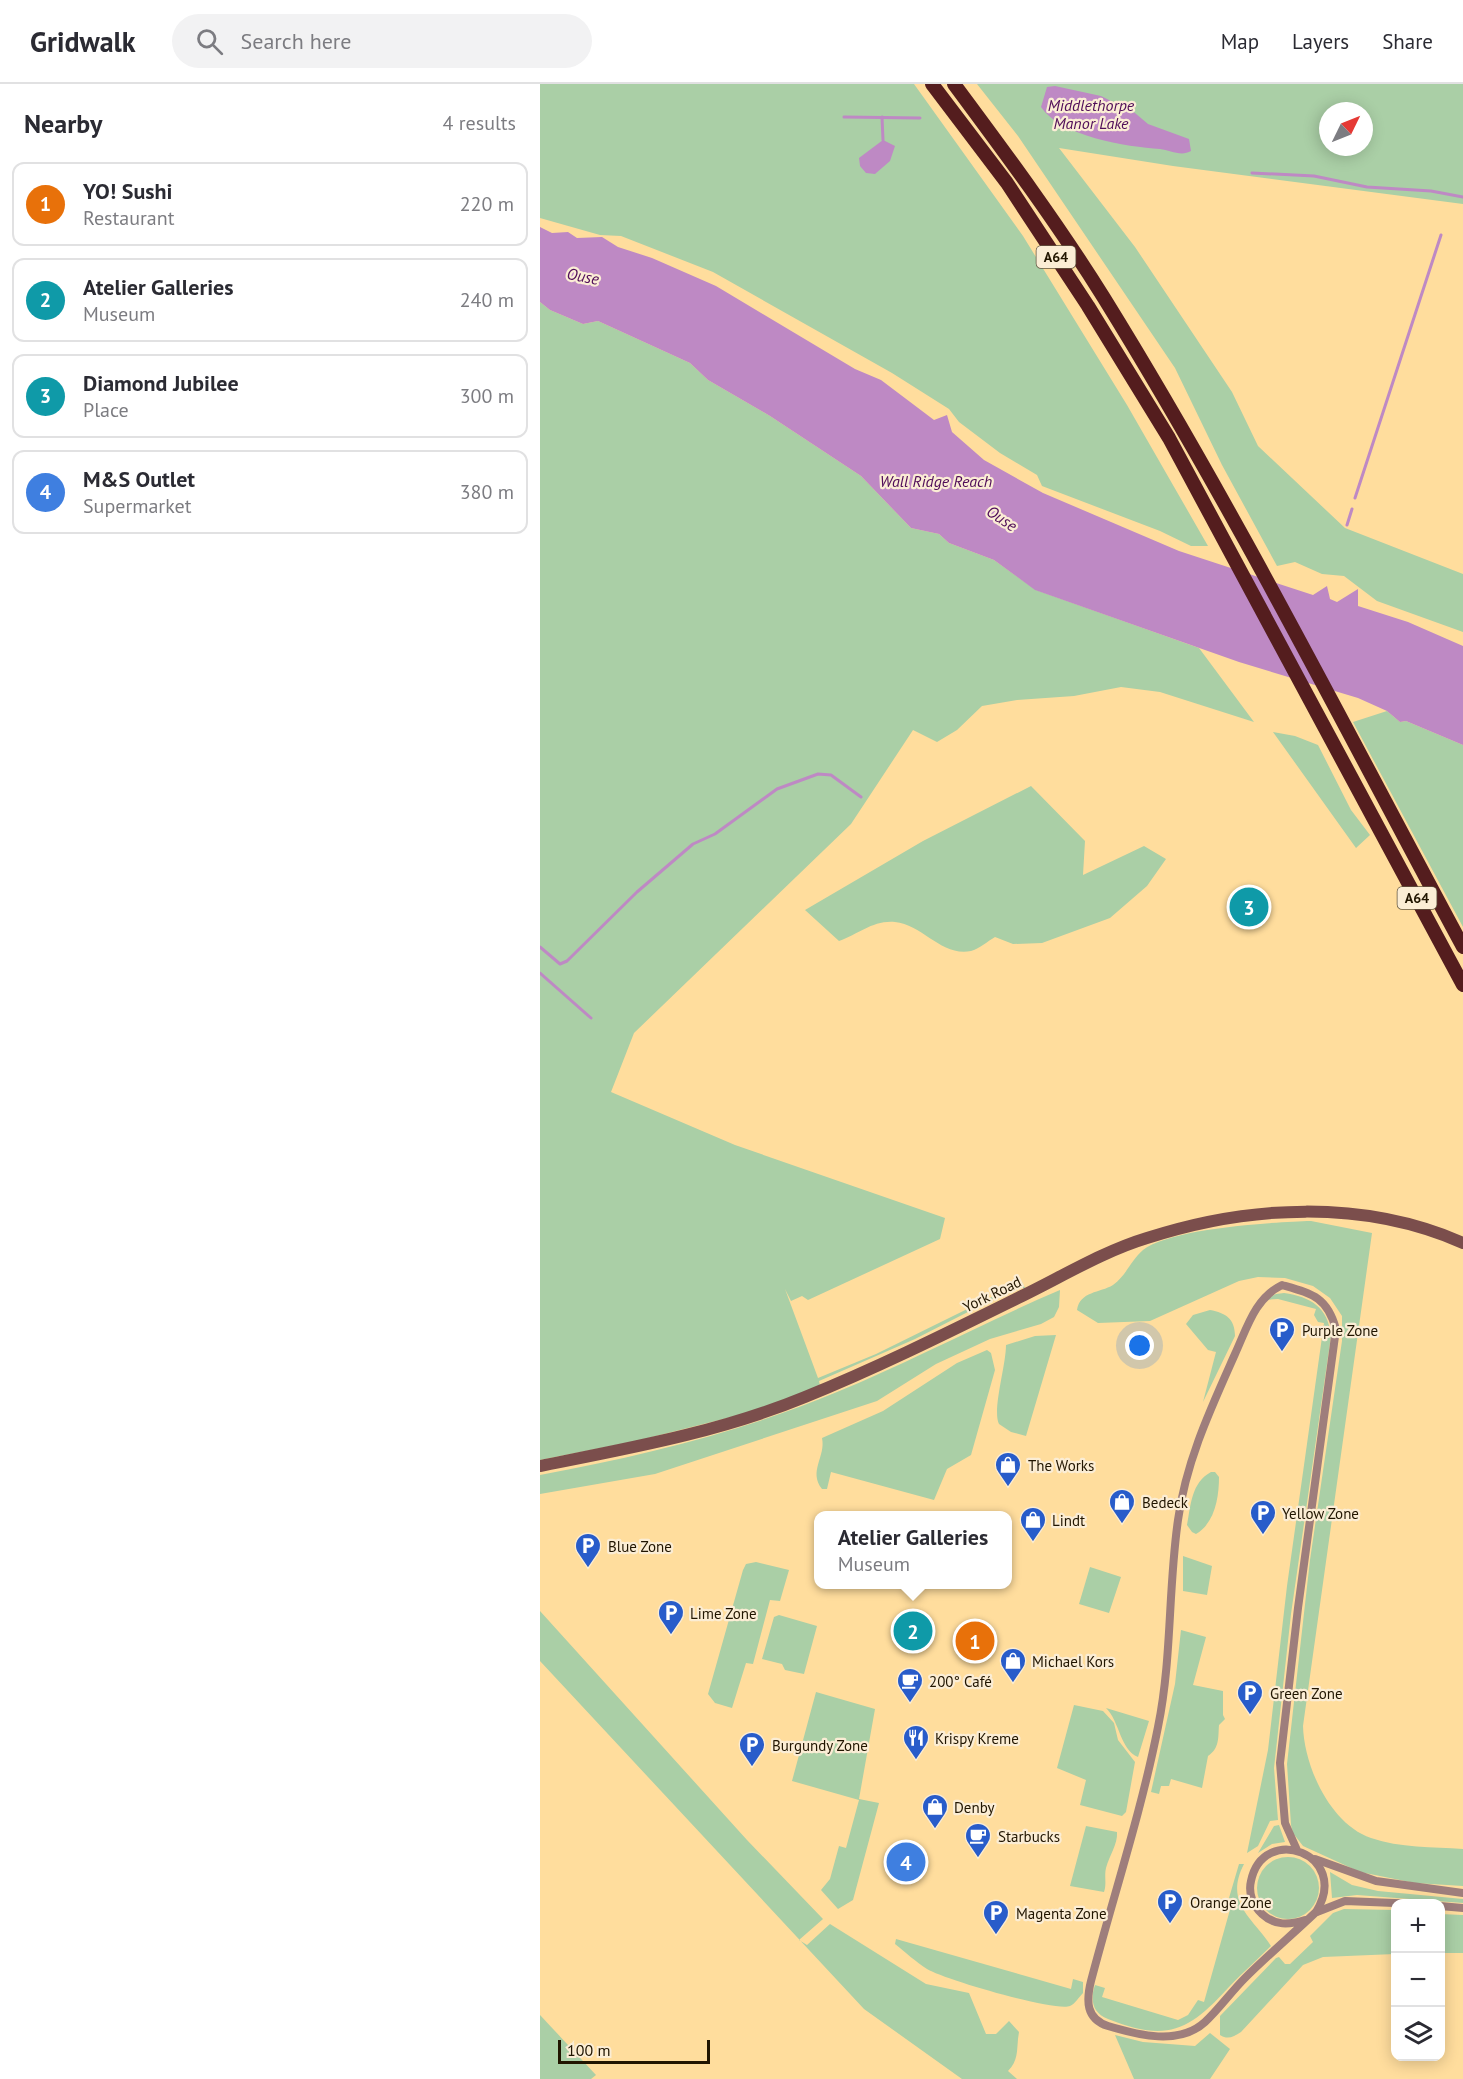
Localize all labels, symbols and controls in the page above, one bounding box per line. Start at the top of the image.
search box [172,14,592,68]
text: Gridwalk [30,23,136,60]
icon: search [193,25,226,58]
text: Search here [241,27,352,55]
text: Map [1221,28,1259,55]
text: Layers [1292,28,1349,55]
text: Share [1382,28,1433,55]
water label: Middlethorpe Manor Lake [1048,95,1135,133]
north arrow [1319,102,1373,156]
text: Nearby [24,107,102,140]
text: 4 results [443,110,516,136]
text: YO! Sushi [83,177,172,205]
text: 1 [40,191,51,217]
text: 220 m [460,191,514,217]
text: Restaurant [83,205,174,231]
road number: A64 [1036,246,1076,268]
water label: Ouse [565,263,601,289]
text: Atelier Galleries [83,273,234,301]
text: 2 [40,287,51,313]
text: 240 m [460,287,514,313]
text: Museum [83,301,155,327]
text: Diamond Jubilee [83,369,239,397]
text: 3 [40,383,51,409]
text: 300 m [460,383,514,409]
text: Place [83,397,129,423]
text: M&S Outlet [83,465,195,493]
water label: Wall Ridge Reach [880,471,992,491]
text: 4 [40,479,51,505]
text: 380 m [460,479,514,505]
text: Supermarket [83,493,191,519]
water label: Ouse [983,501,1021,536]
pin: 3 [1230,884,1268,930]
road number: A64 [1398,887,1436,909]
street label: York Road [960,1272,1024,1316]
parking icon: Purple Zone [1267,1315,1297,1353]
place label: Purple Zone [1302,1321,1378,1340]
your location [1125,1331,1154,1360]
shop icon: The Works [993,1450,1023,1488]
place label: The Works [1028,1456,1094,1475]
shop icon: Bedeck [1107,1487,1137,1525]
place label: Bedeck [1142,1493,1189,1512]
parking icon: Yellow Zone [1248,1498,1278,1536]
place label: Yellow Zone [1282,1504,1359,1523]
shop icon: Lindt [1018,1505,1048,1543]
popup [814,1511,1012,1589]
place label: Lindt [1052,1511,1085,1530]
text: Atelier Galleries [838,1523,988,1551]
parking icon: Blue Zone [573,1531,603,1569]
place label: Blue Zone [608,1537,672,1556]
text: Museum [838,1551,910,1577]
parking icon: Lime Zone [656,1598,686,1636]
place label: Lime Zone [690,1604,757,1623]
pin: 2 [894,1608,932,1654]
pin: 1 [956,1618,994,1664]
shop icon: Michael Kors [998,1646,1028,1684]
place label: Michael Kors [1032,1652,1114,1671]
cafe icon: 200° Café [895,1666,925,1704]
place label: 200° Café [929,1672,992,1691]
parking icon: Green Zone [1235,1678,1265,1716]
place label: Green Zone [1270,1684,1343,1703]
restaurant icon: Krispy Kreme [901,1723,931,1761]
place label: Krispy Kreme [935,1729,1019,1748]
parking icon: Burgundy Zone [737,1730,767,1768]
place label: Burgundy Zone [772,1736,868,1755]
shop icon: Denby [920,1792,950,1830]
place label: Denby [954,1798,995,1817]
cafe icon: Starbucks [963,1821,993,1859]
place label: Starbucks [998,1827,1060,1846]
pin: 4 [886,1840,926,1884]
parking icon: Orange Zone [1155,1887,1185,1925]
place label: Orange Zone [1190,1893,1272,1912]
parking icon: Magenta Zone [981,1898,1011,1936]
map controls [1391,1899,1445,2061]
button: + [1391,1899,1445,1953]
place label: Magenta Zone [1016,1904,1107,1923]
button: − [1391,1953,1445,2007]
button: layers [1391,2007,1445,2061]
scale bar [558,2037,710,2064]
text: 100 m [567,2040,610,2060]

